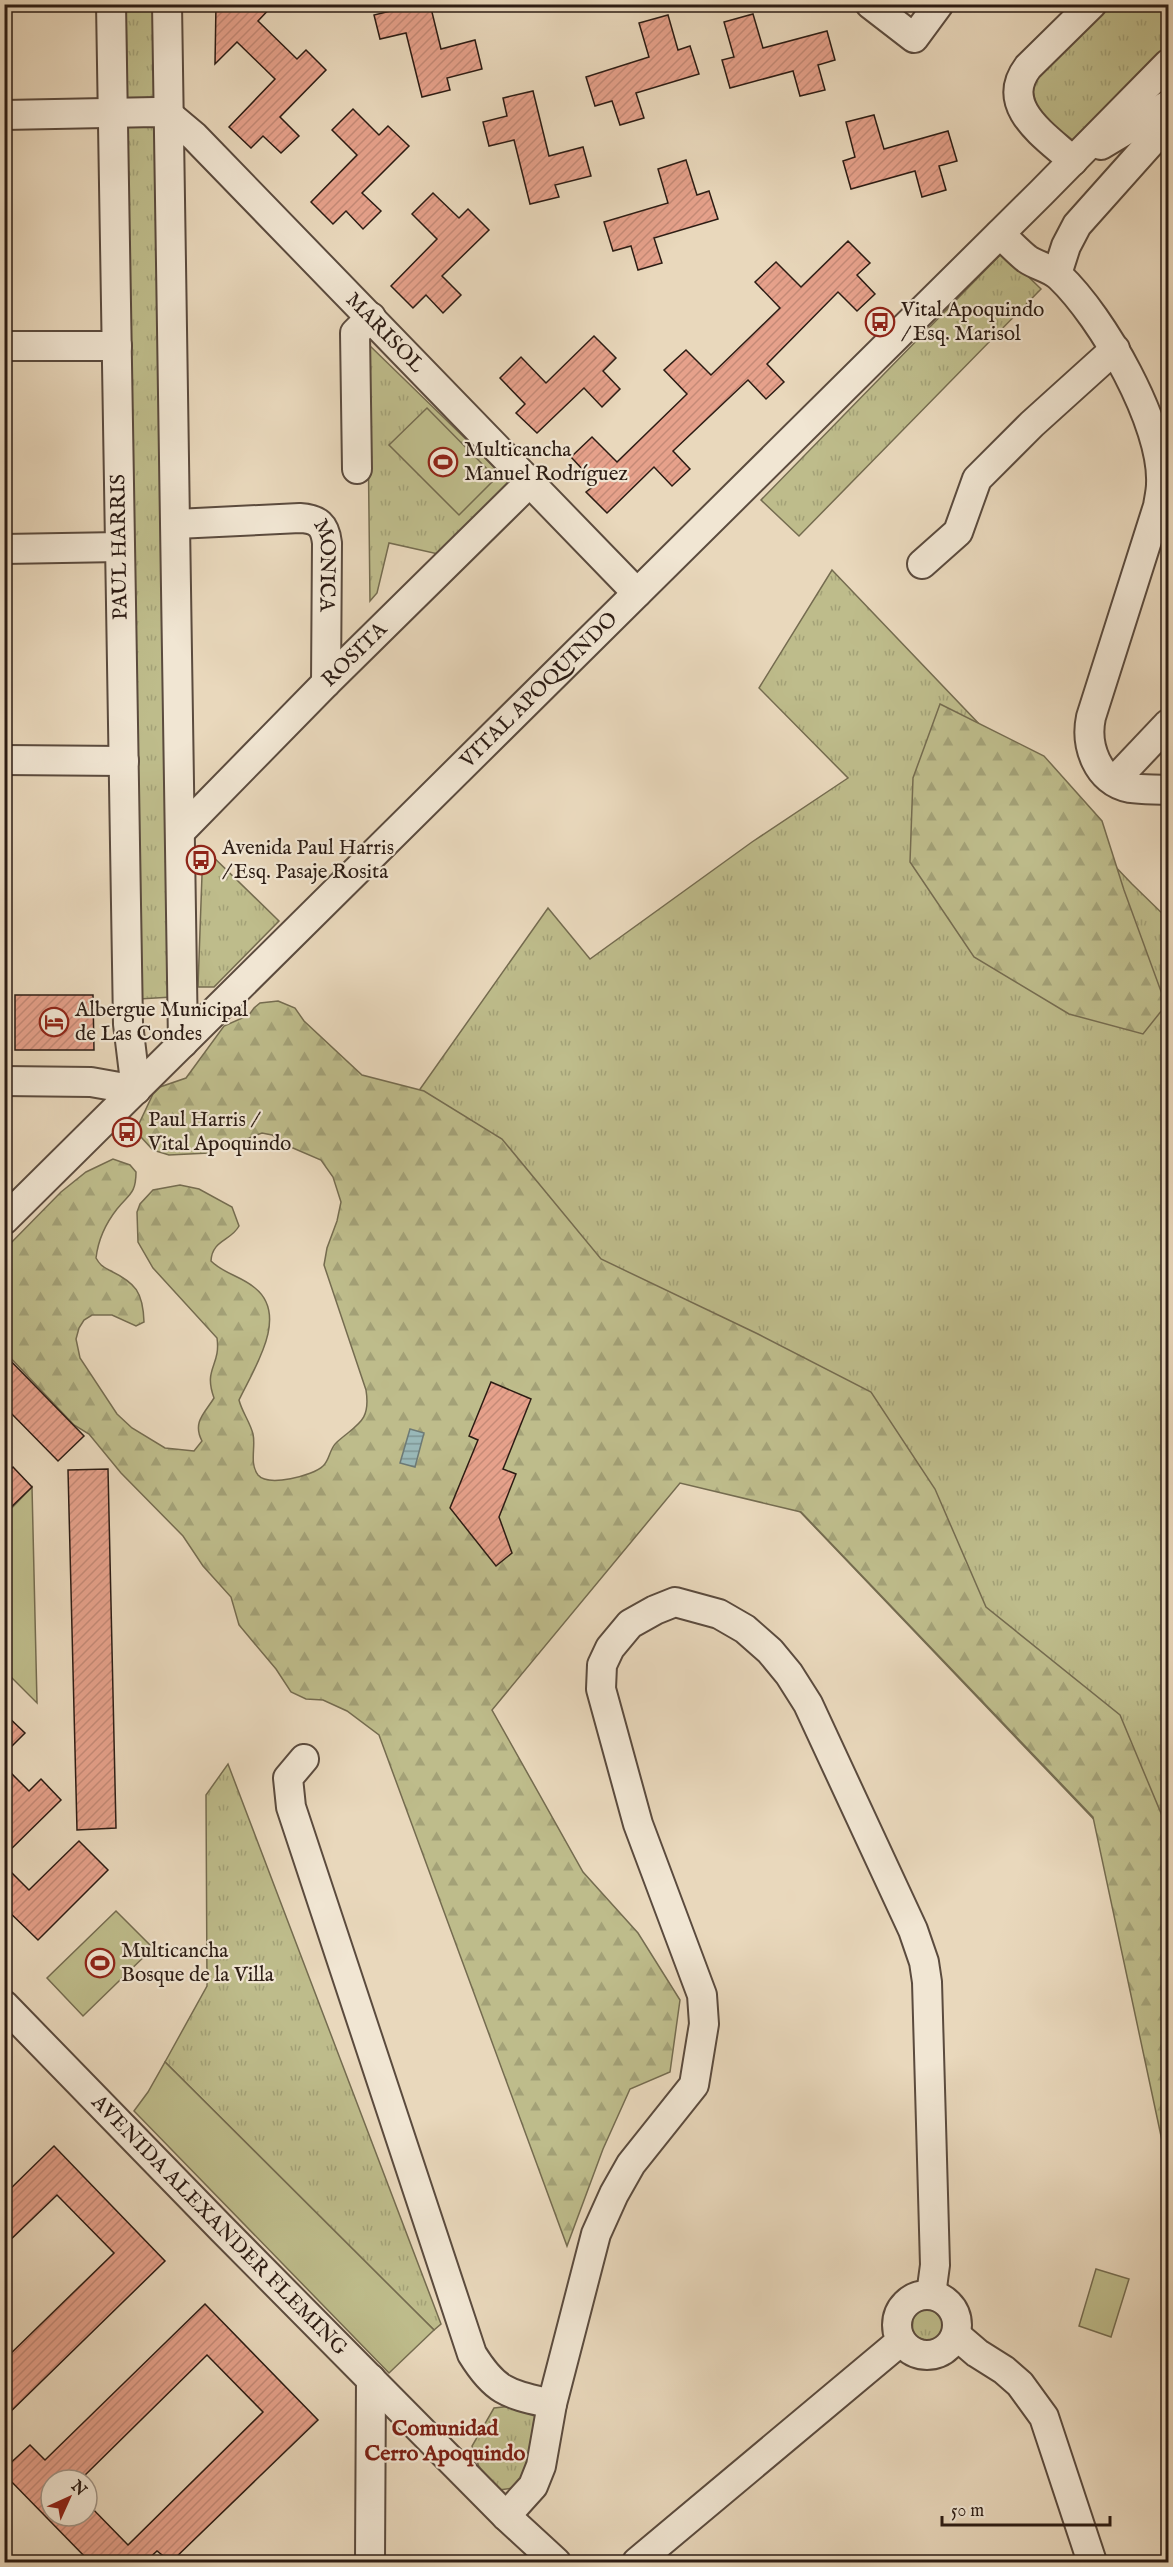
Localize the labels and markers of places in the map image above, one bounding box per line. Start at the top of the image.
place label: Vital Apoquindo / Esq. Marisol [900,297,1044,348]
bus stop icon: Vital Apoquindo / Esq. Marisol [864,306,896,338]
place label: Multicancha Manuel Rodríguez [464,437,628,488]
sports icon: Multicancha Manuel Rodríguez [427,446,459,478]
place label: Avenida Paul Harris / Esq. Pasaje Rosita [221,835,394,886]
bus stop icon: Avenida Paul Harris / Esq. Pasaje Rosita [185,844,217,876]
place label: Albergue Municipal de Las Condes [74,997,248,1048]
hotel icon: Albergue Municipal de Las Condes [38,1006,70,1038]
place label: Paul Harris / Vital Apoquindo [147,1107,291,1158]
bus stop icon: Paul Harris / Vital Apoquindo [111,1116,143,1148]
place label: Multicancha Bosque de la Villa [121,1938,275,1989]
sports icon: Multicancha Bosque de la Villa [84,1947,116,1979]

